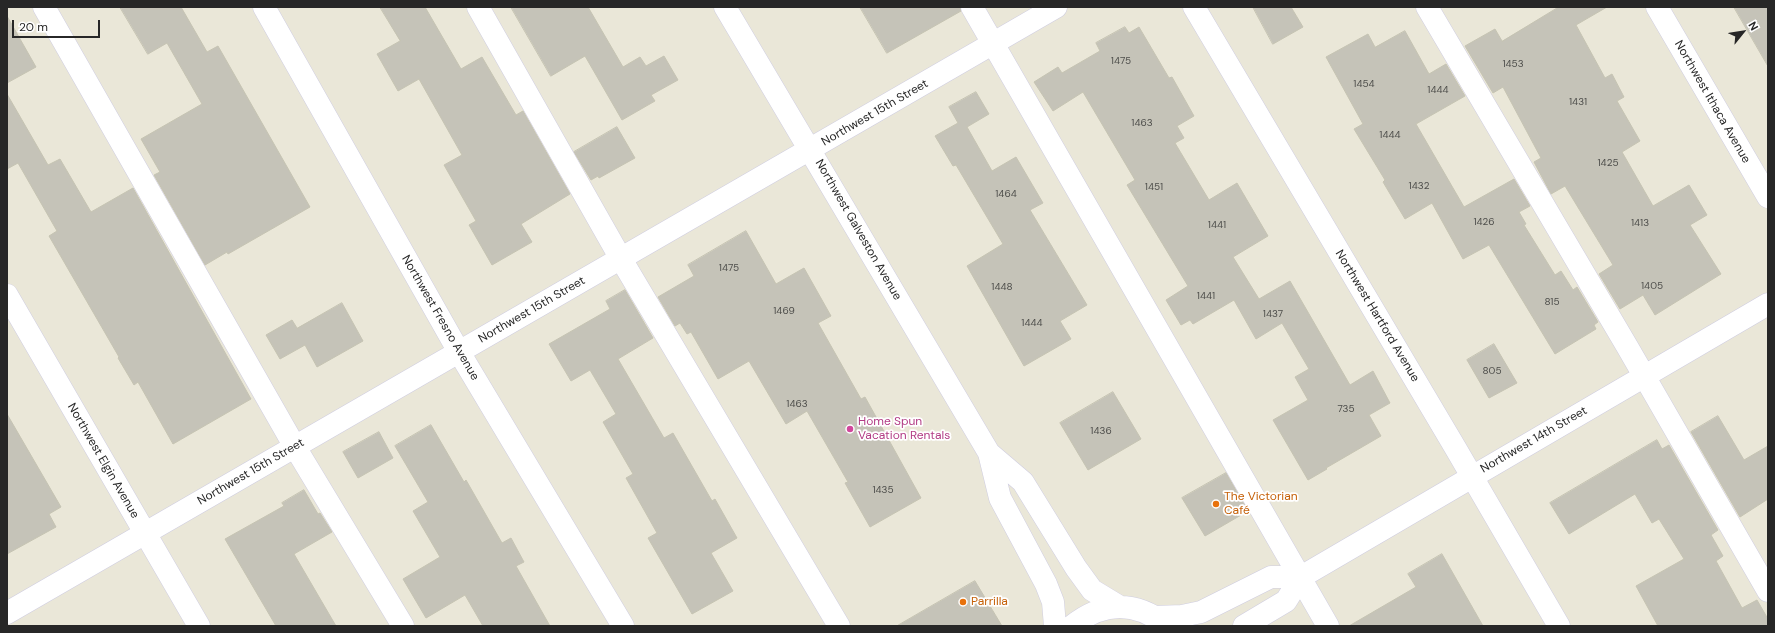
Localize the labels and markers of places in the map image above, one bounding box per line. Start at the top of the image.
place label: Home Spun Vacation Rentals [858,415,950,443]
marker: Home Spun Vacation Rentals [845,424,855,434]
place label: The Victorian Café [1224,490,1298,518]
marker: The Victorian Café [1211,499,1221,509]
place label: Parrilla [971,595,1008,609]
marker: Parrilla [958,597,968,607]

